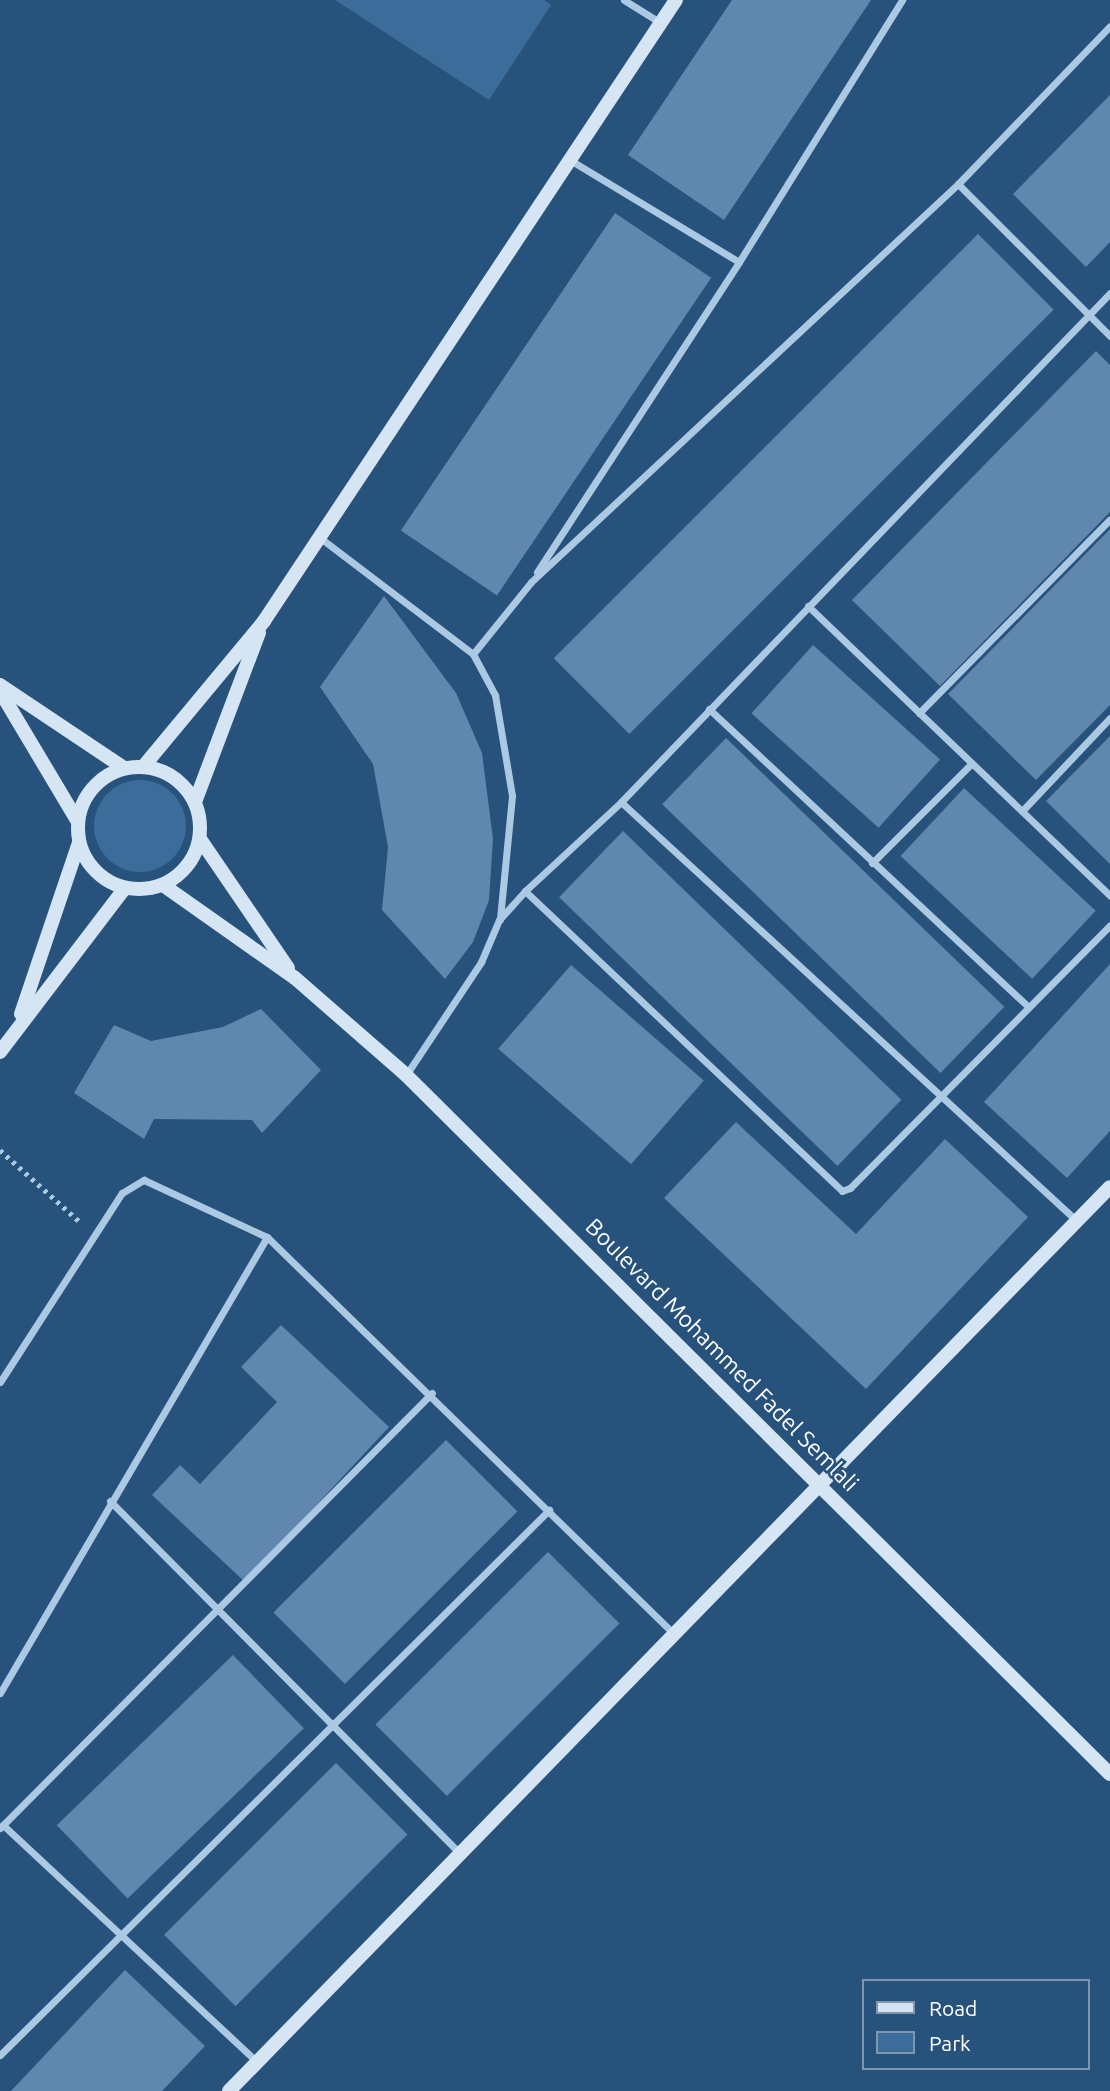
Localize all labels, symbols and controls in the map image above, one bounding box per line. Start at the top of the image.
street label: Boulevard Mohammed Fadel Semlali [580,1213,864,1497]
legend [862,1979,1089,2070]
text: Road [929,1996,977,2020]
text: Park [929,2031,971,2055]

